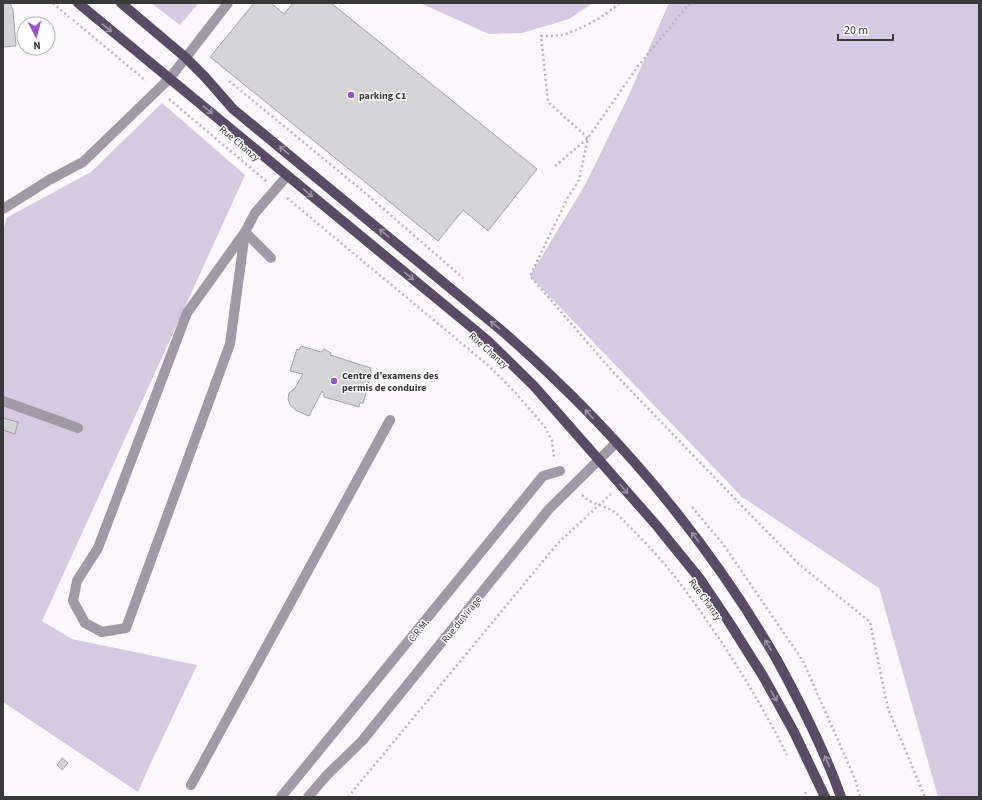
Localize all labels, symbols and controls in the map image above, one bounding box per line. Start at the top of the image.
north arrow [16,16,56,56]
scale bar [838,16,893,42]
text: 20 m [844,22,868,39]
one-way arrow [102,24,113,33]
text: N [33,38,41,53]
place label: parking C1 [359,89,406,103]
marker: parking C1 [346,90,356,100]
one-way arrow [203,106,213,115]
street label: Rue Chanzy [216,123,263,165]
one-way arrow [278,146,289,155]
one-way arrow [303,189,313,198]
one-way arrow [379,229,389,238]
one-way arrow [403,271,414,280]
one-way arrow [489,321,500,329]
street label: Rue Chanzy [466,329,511,372]
place label: Centre d’examens des permis de conduire [342,369,439,395]
marker: Centre d’examens des permis de conduire [329,376,339,386]
one-way arrow [585,409,594,419]
one-way arrow [620,483,629,494]
one-way arrow [690,532,699,543]
street label: Rue Chanzy [685,576,725,624]
street label: Rue du Virage [438,593,485,646]
street label: C.R.M. [405,616,432,645]
one-way arrow [763,639,771,651]
one-way arrow [771,690,778,702]
one-way arrow [822,755,830,767]

